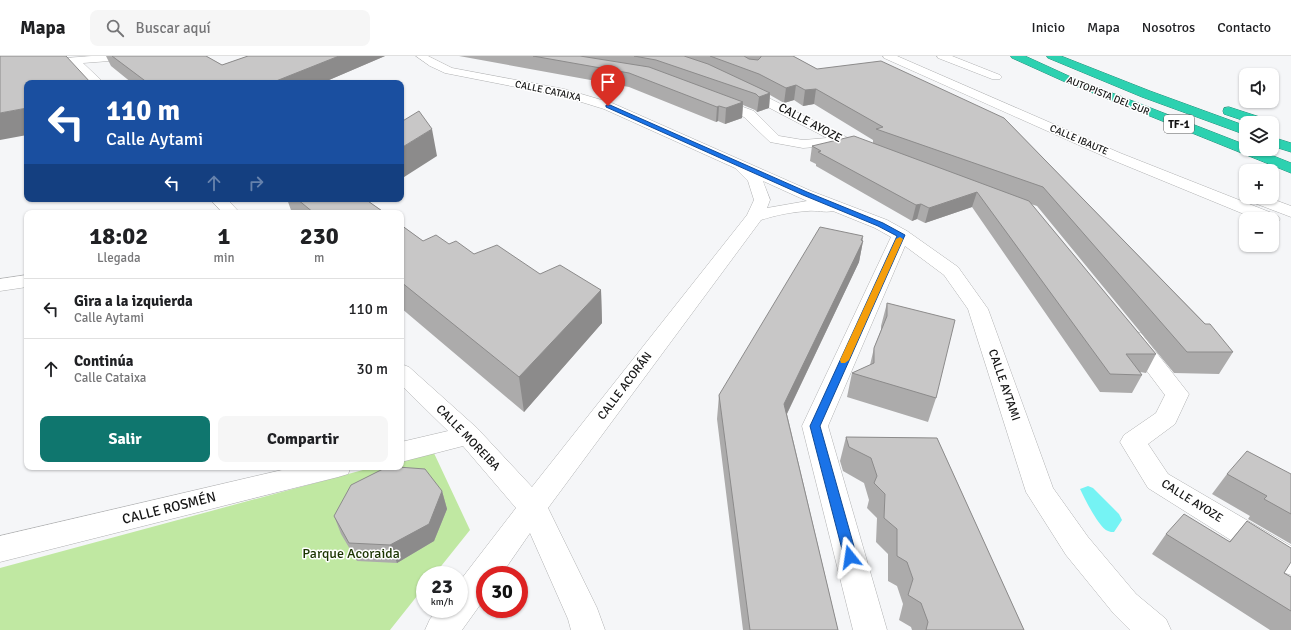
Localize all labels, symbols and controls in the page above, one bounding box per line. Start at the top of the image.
search box [90,10,370,46]
text: Mapa [20,16,66,40]
icon: search [104,17,126,39]
text: Buscar aquí [136,19,211,37]
text: Inicio [1032,19,1065,36]
text: Mapa [1087,19,1120,36]
text: Nosotros [1142,19,1195,36]
text: Contacto [1217,19,1271,36]
pin [591,65,625,106]
map controls [1239,68,1279,252]
button: sound [1239,68,1279,108]
icon: arrive [597,71,619,93]
street label: AUTOPISTA DEL SUR [1065,74,1151,118]
street label: CALLE CATAIXA [514,78,582,104]
text: 110 m [106,94,180,128]
icon: left [40,96,92,148]
street label: CALLE AYOZE [776,100,845,146]
road number: TF-1 [1164,115,1194,133]
button: layers [1239,116,1279,156]
street label: CALLE IBAUTE [1048,122,1110,158]
text: Calle Aytami [106,128,203,150]
button: + [1239,164,1279,204]
icon: left [161,172,183,194]
icon: ahead [203,172,225,194]
icon: right [245,172,267,194]
button: − [1239,212,1279,252]
text: 18:02 [89,221,148,251]
text: 1 [218,221,230,251]
text: 230 [300,221,339,251]
text: Llegada [97,250,141,266]
text: min [214,250,235,266]
text: m [314,250,324,266]
text: Gira a la izquierda [74,292,193,310]
icon: left [40,298,62,320]
text: 110 m [348,300,388,318]
text: Calle Aytami [74,310,144,326]
street label: CALLE AYTAMI [985,347,1023,423]
street label: CALLE ACORÁN [595,349,655,423]
text: Continúa [74,352,133,370]
icon: ahead [40,358,62,380]
text: 30 m [357,360,388,378]
text: Calle Cataixa [74,370,146,386]
street label: CALLE MOREIBA [433,402,504,475]
button: Salir [40,416,210,462]
button: Compartir [218,416,388,462]
street label: CALLE AYOZE [1158,476,1226,526]
street label: CALLE ROSMÉN [120,488,218,528]
position arrow [829,536,871,578]
park label: Parque Acoraida [302,545,400,562]
speed limit sign: 30 [476,566,528,618]
text: 23 [431,574,453,599]
text: km/h [431,596,453,608]

